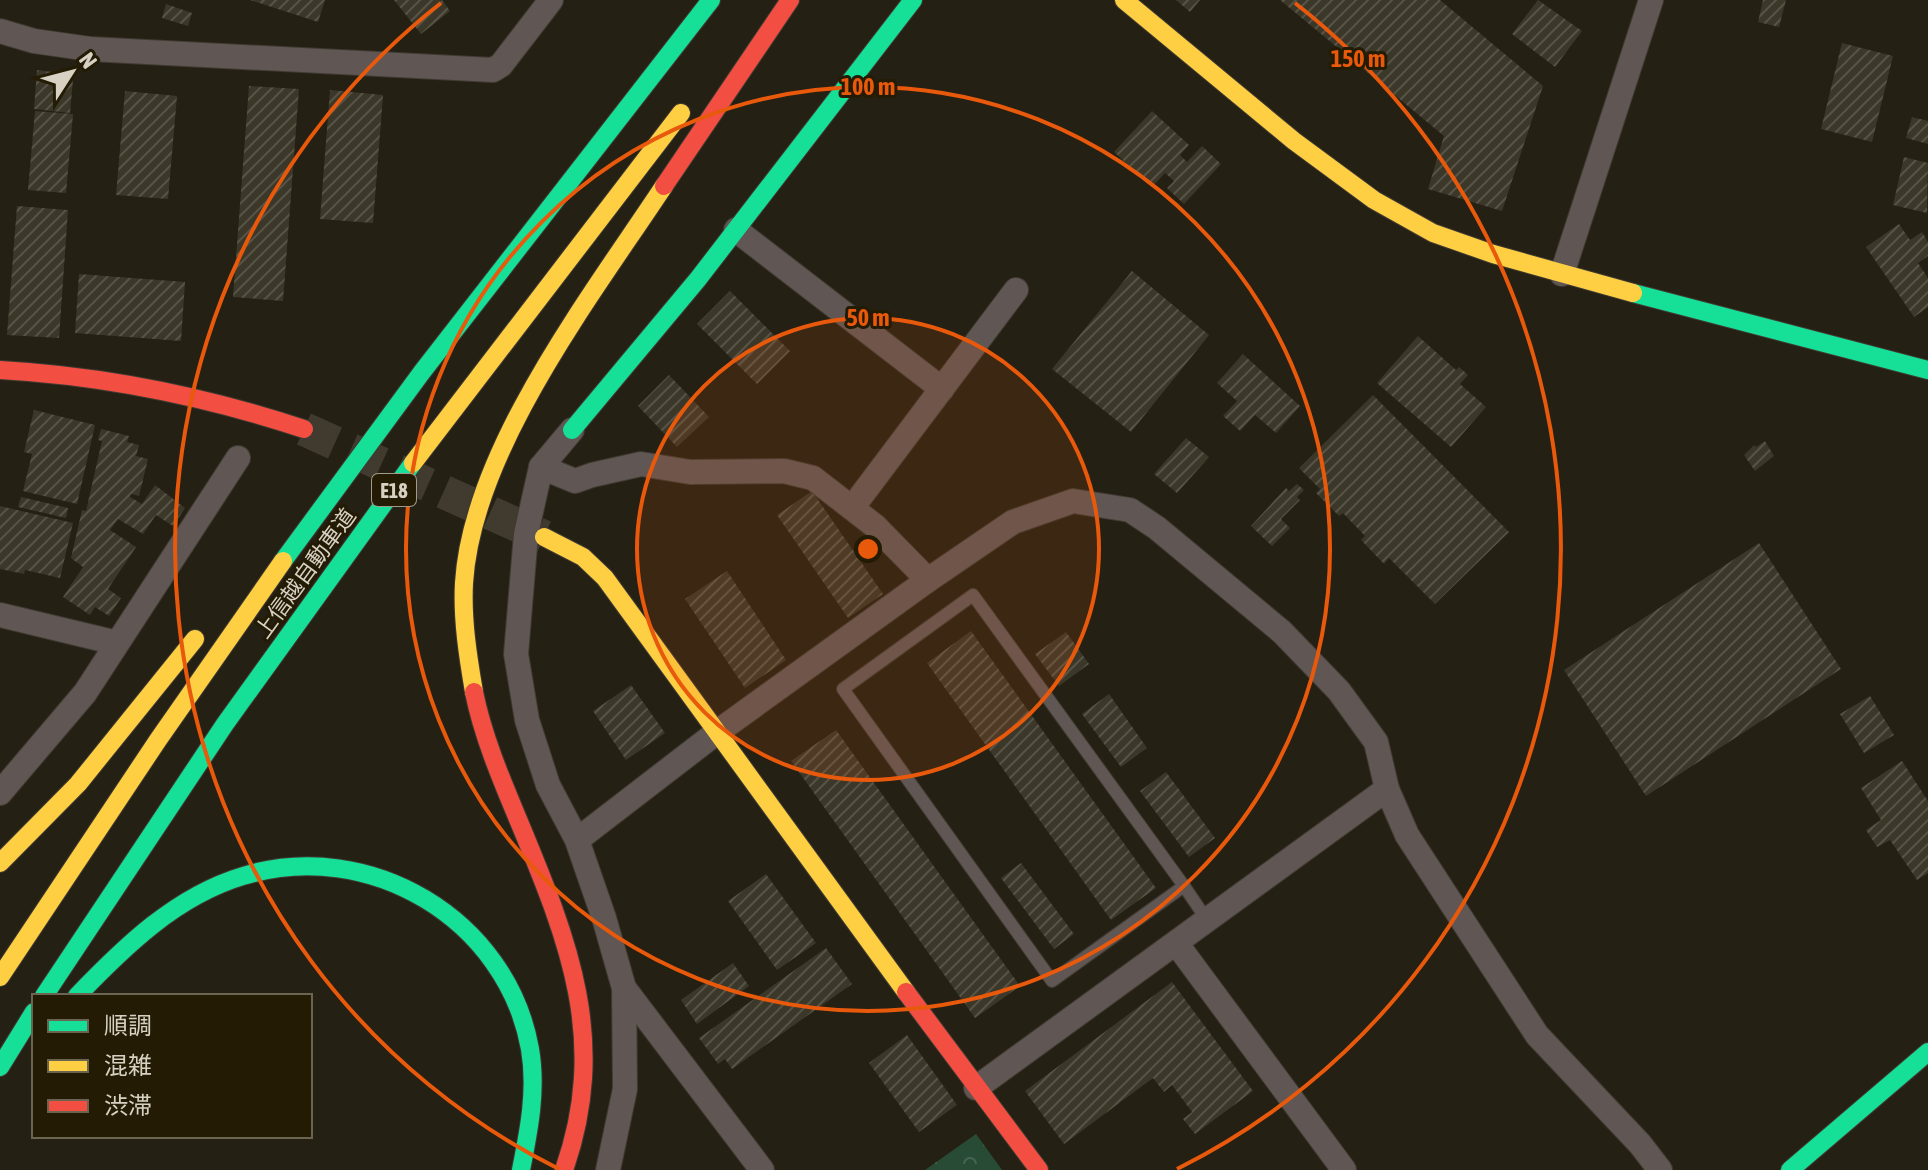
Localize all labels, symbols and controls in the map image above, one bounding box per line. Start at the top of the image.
north arrow [32,32,112,112]
text: 150 m [1331,45,1385,72]
text: N [74,47,103,73]
text: 100 m [841,73,895,100]
text: 50 m [846,304,890,331]
road number: E18 [372,474,416,506]
street label: 上信越自動車道 [249,503,361,643]
centre of rings [854,535,882,563]
legend [32,994,312,1138]
text: 順調 [104,1012,152,1039]
text: 混雑 [104,1052,152,1079]
text: 渋滞 [104,1092,152,1119]

